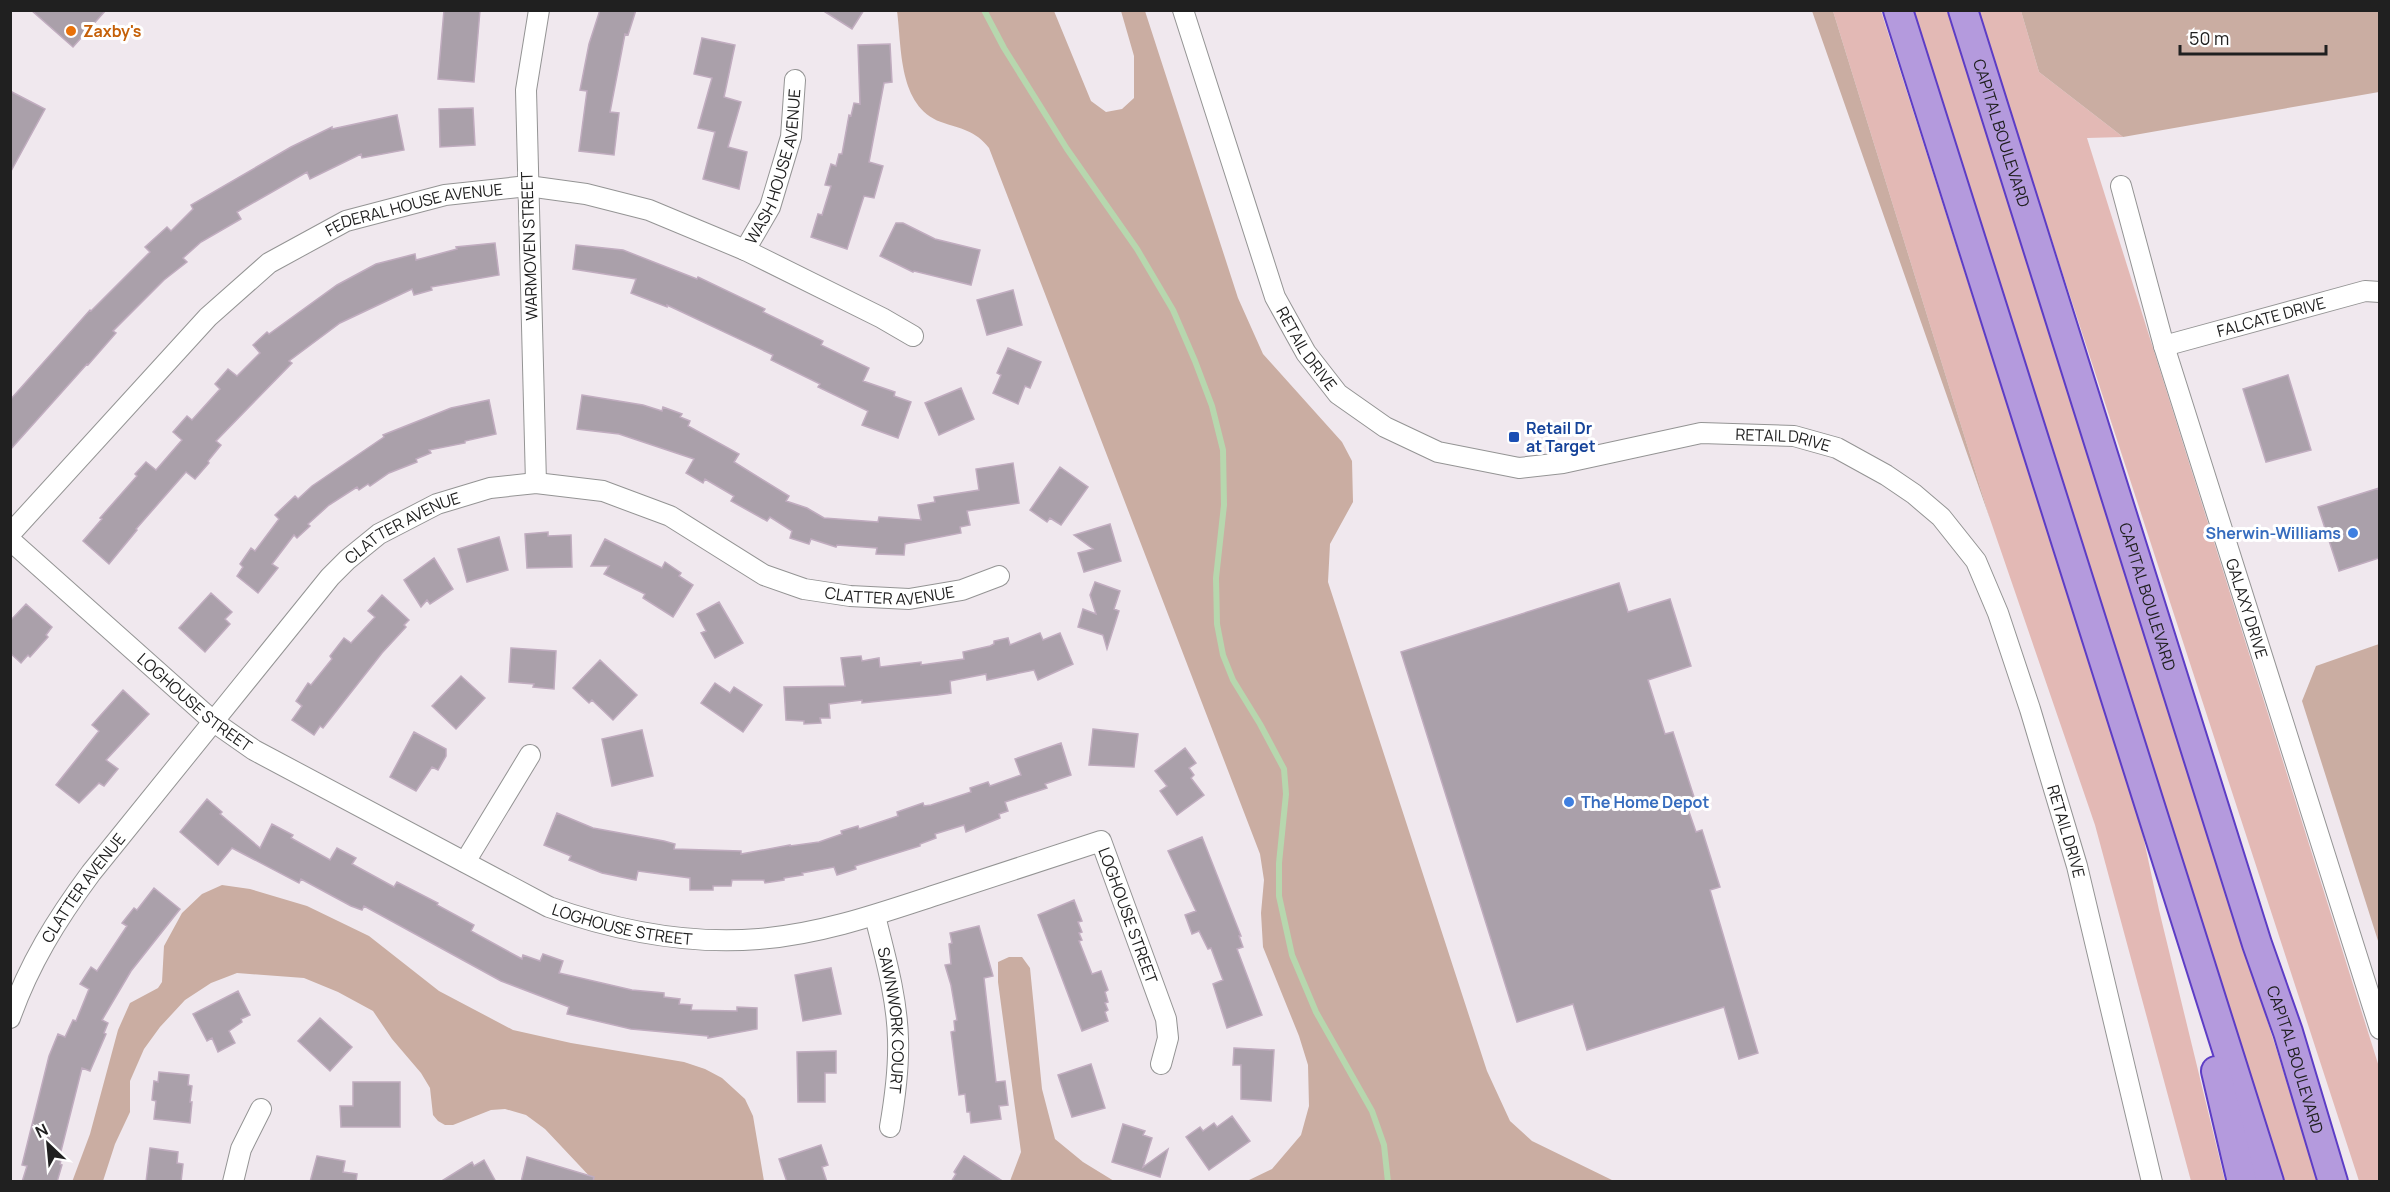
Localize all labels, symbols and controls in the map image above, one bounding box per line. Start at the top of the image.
scale bar [2180,18,2326,56]
place label: Zaxby's [83,20,142,42]
marker: Zaxby's [64,24,78,38]
text: 50 m [2189,26,2229,50]
street label: CAPITAL BOULEVARD [1968,56,2035,210]
street label: WASH HOUSE AVENUE [740,88,805,248]
street label: WARMOVEN STREET [515,171,543,321]
street label: FEDERAL HOUSE AVENUE [321,178,504,241]
street label: FALCATE DRIVE [2214,291,2328,342]
street label: RETAIL DRIVE [1271,303,1342,395]
place label: Retail Dr at Target [1526,417,1596,457]
street label: RETAIL DRIVE [1735,423,1833,457]
marker: Retail Dr at Target [1507,430,1521,444]
street label: CLATTER AVENUE [340,487,463,569]
street label: CAPITAL BOULEVARD [2114,520,2181,674]
place label: Sherwin-Williams [2206,522,2341,544]
marker: Sherwin-Williams [2346,526,2360,540]
street label: GALAXY DRIVE [2221,556,2273,661]
street label: CLATTER AVENUE [823,580,956,611]
street label: LOGHOUSE STREET [133,648,257,757]
street label: RETAIL DRIVE [2042,782,2090,880]
place label: The Home Depot [1581,791,1709,813]
marker: The Home Depot [1562,795,1576,809]
street label: CLATTER AVENUE [36,828,130,947]
street label: LOGHOUSE STREET [1093,844,1163,987]
street label: LOGHOUSE STREET [549,898,694,950]
street label: SAWNWORK COURT [872,945,909,1095]
street label: CAPITAL BOULEVARD [2261,983,2329,1137]
north arrow [18,1114,78,1174]
text: N [31,1118,51,1143]

